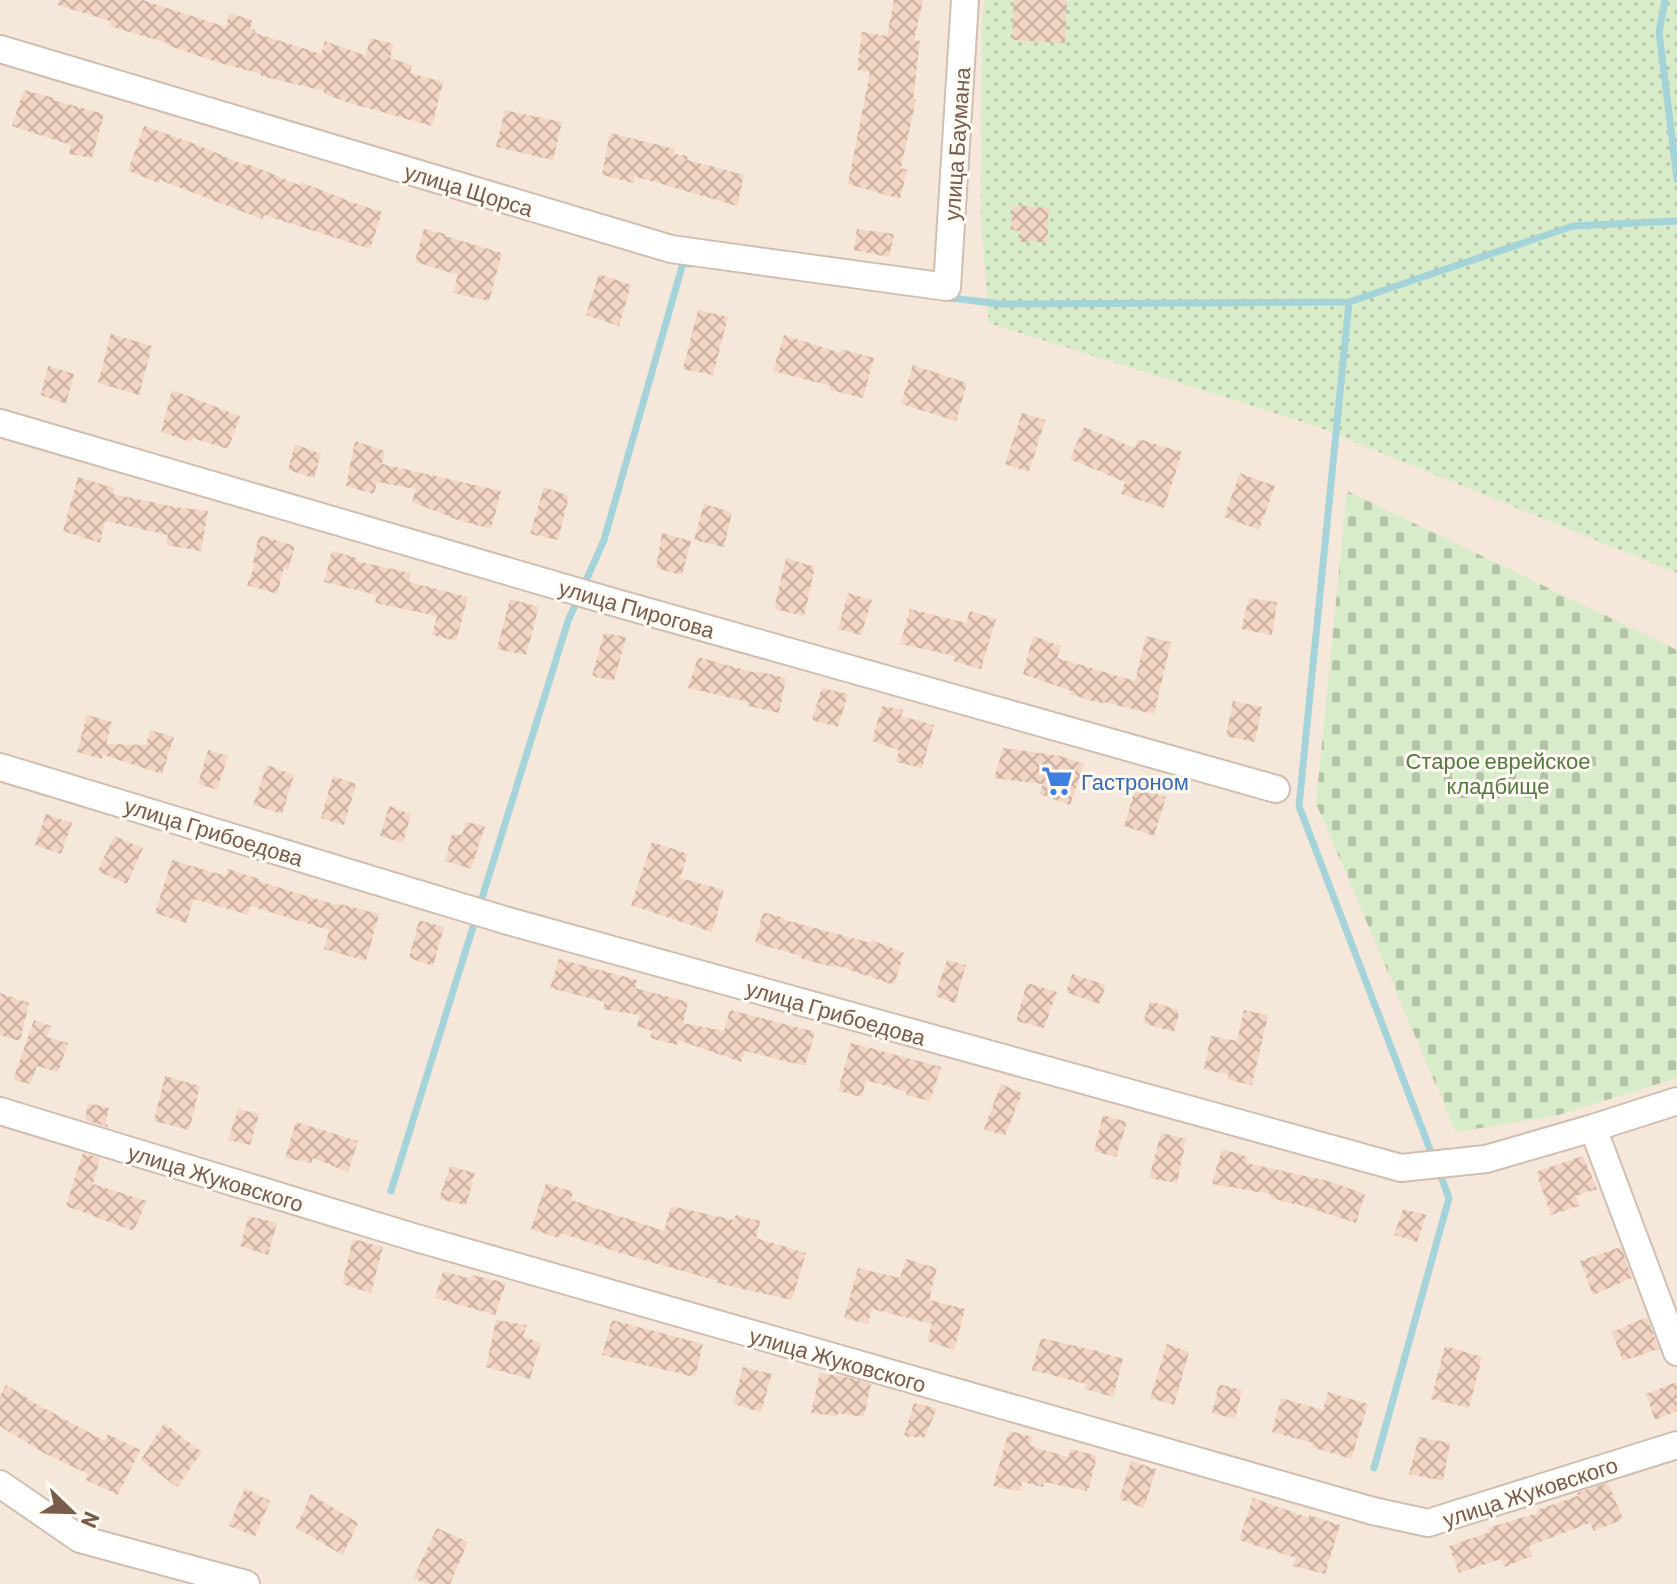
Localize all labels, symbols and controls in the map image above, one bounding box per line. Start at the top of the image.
street label: улица Баумана [938,66,975,222]
street label: улица Щорса [401,157,537,222]
street label: улица Пирогова [556,573,719,644]
park label: Старое еврейское кладбище [1405,747,1591,799]
supermarket icon: Гастроном [1040,764,1074,798]
place label: Гастроном [1081,768,1189,795]
street label: улица Грибоедова [121,791,307,872]
street label: улица Грибоедова [743,974,929,1051]
street label: улица Жуковского [125,1138,307,1217]
street label: улица Жуковского [746,1321,929,1398]
street label: улица Жуковского [1439,1450,1621,1532]
north arrow [32,1472,112,1552]
text: N [77,1508,106,1532]

